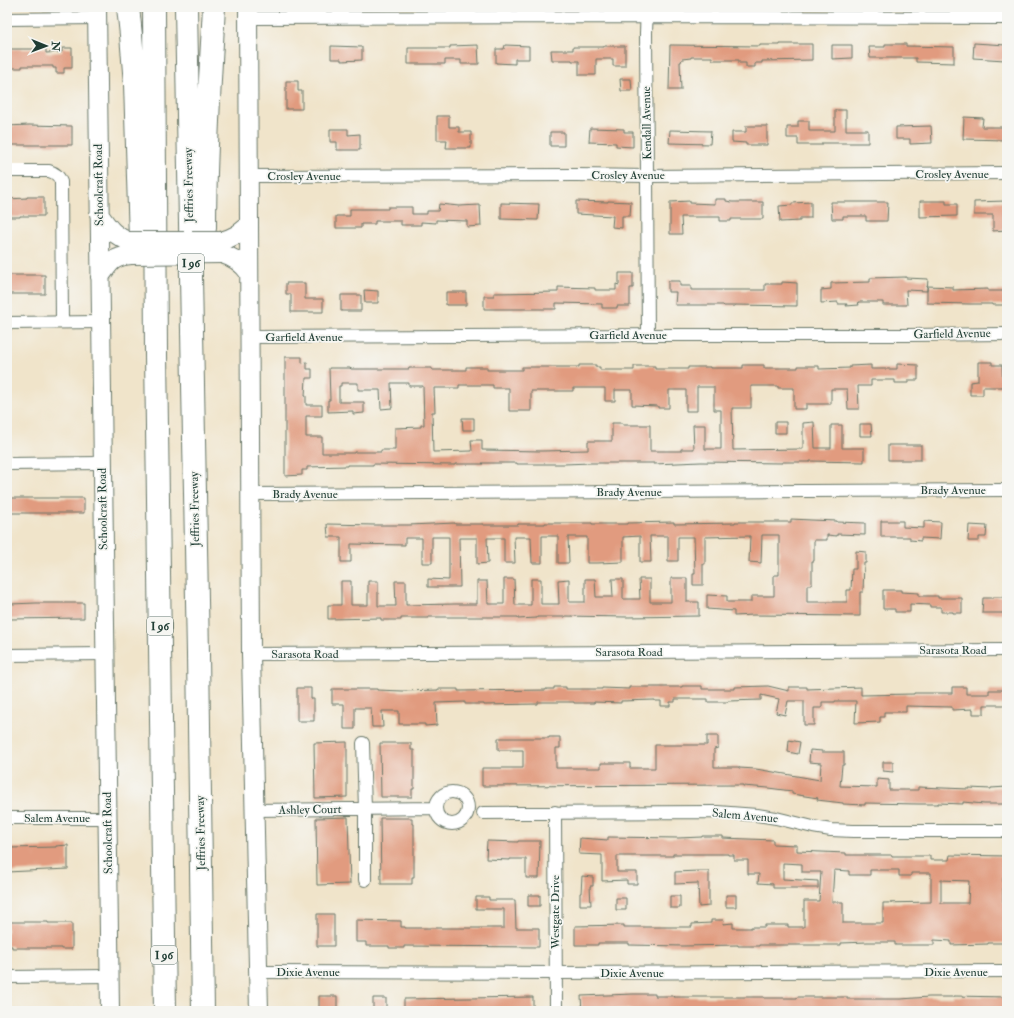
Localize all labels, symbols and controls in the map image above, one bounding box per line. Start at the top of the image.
north arrow [26,26,66,66]
text: N [49,40,62,52]
street label: Kendall Avenue [639,86,655,160]
street label: Schoolcraft Road [91,144,107,226]
street label: Jeffries Freeway [181,147,197,224]
street label: Crosley Avenue [915,167,989,182]
street label: Crosley Avenue [591,168,665,183]
street label: Crosley Avenue [267,169,341,184]
road number: I 96 [178,254,204,272]
street label: Garfield Avenue [913,326,991,342]
street label: Garfield Avenue [589,328,667,343]
street label: Garfield Avenue [265,330,343,345]
street label: Schoolcraft Road [95,468,111,550]
street label: Jeffries Freeway [187,471,203,548]
street label: Brady Avenue [920,483,986,498]
street label: Brady Avenue [596,485,662,500]
street label: Brady Avenue [272,487,338,502]
road number: I 96 [147,617,173,635]
street label: Sarasota Road [919,643,987,658]
street label: Sarasota Road [595,645,663,660]
street label: Sarasota Road [271,647,339,662]
street label: Schoolcraft Road [100,792,116,874]
street label: Jeffries Freeway [193,795,209,872]
street label: Ashley Court [277,802,342,818]
street label: Salem Avenue [711,806,779,826]
street label: Salem Avenue [24,811,90,826]
street label: Westgate Drive [548,875,563,950]
road number: I 96 [151,946,177,964]
street label: Dixie Avenue [276,965,340,980]
street label: Dixie Avenue [924,965,988,980]
street label: Dixie Avenue [600,966,664,981]

